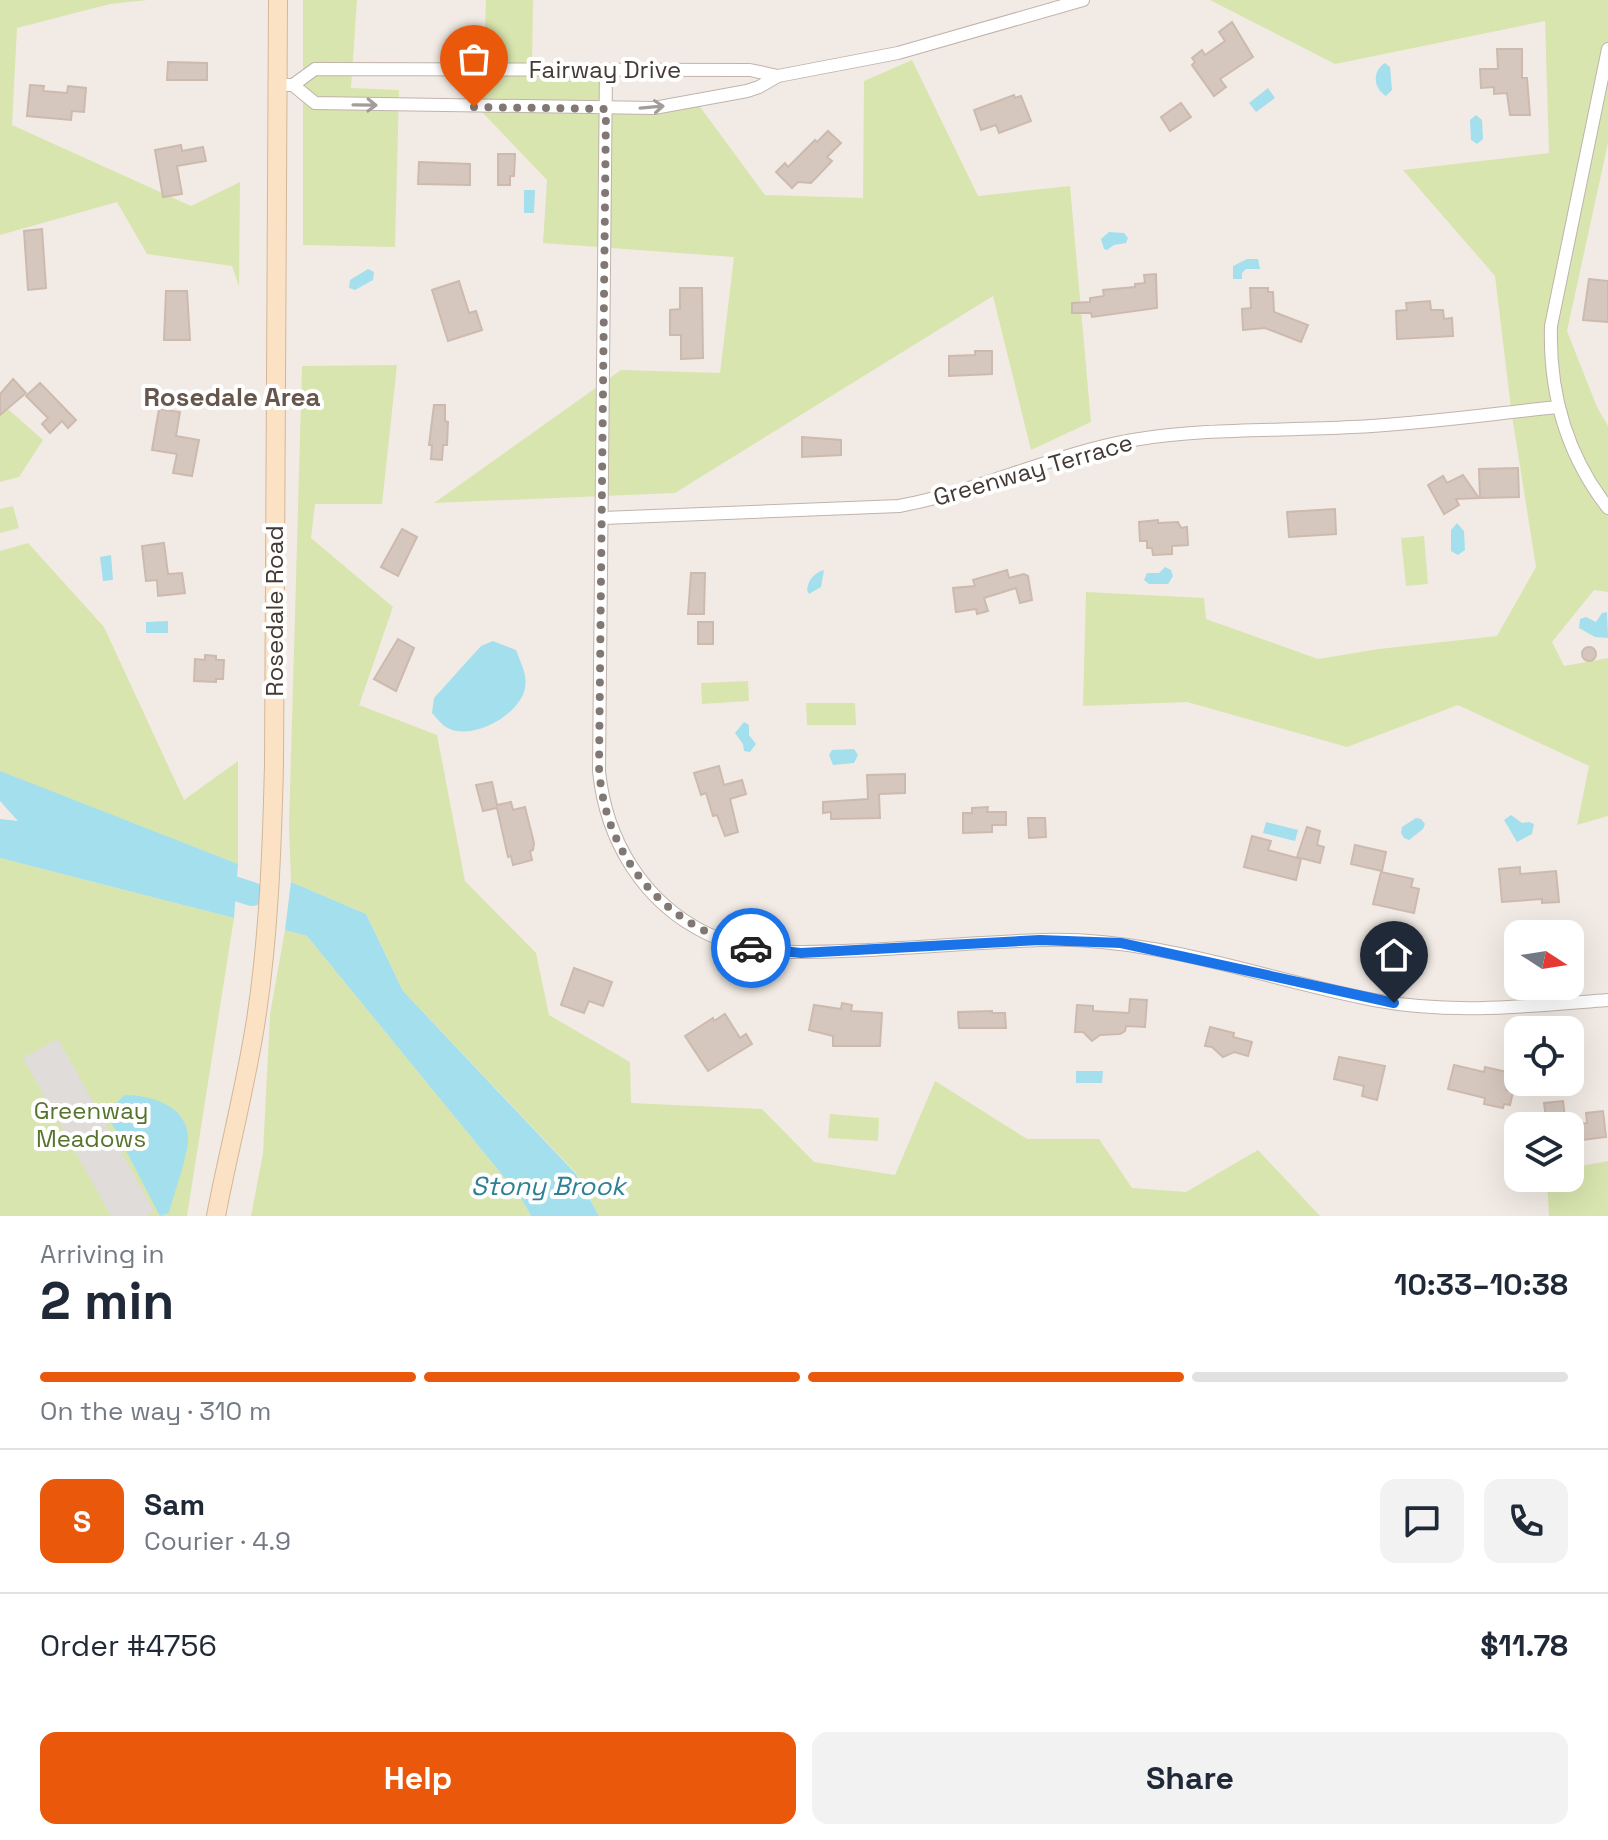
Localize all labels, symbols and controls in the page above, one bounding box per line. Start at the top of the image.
pin [440,25,508,107]
icon: bag [452,37,496,81]
street label: Fairway Drive [529,54,681,85]
one-way arrow [351,97,378,112]
one-way arrow [638,100,665,115]
district label: Rosedale Area [143,380,321,414]
street label: Greenway Terrace [930,426,1136,513]
street label: Rosedale Road [259,525,290,697]
courier [711,908,791,988]
north arrow [1504,920,1584,1000]
map controls [1504,920,1584,1192]
pin [1360,921,1428,1003]
icon: car [729,926,773,970]
icon: home [1372,933,1416,977]
button: locate [1504,1016,1584,1096]
park label: Greenway Meadows [34,1095,148,1154]
button: layers [1504,1112,1584,1192]
water label: Stony Brook [471,1169,628,1203]
text: Arriving in [40,1237,164,1271]
text: 10:33–10:38 [1394,1265,1568,1304]
text: 2 min [40,1268,174,1334]
text: On the way · 310 m [40,1394,271,1428]
button: chat [1380,1479,1464,1563]
button: phone [1484,1479,1568,1563]
text: Sam [144,1485,205,1524]
text: S [73,1502,91,1541]
text: Courier · 4.9 [144,1524,291,1558]
text: Order #4756 [40,1626,217,1665]
text: $11.78 [1480,1626,1568,1665]
button: Help [40,1732,796,1824]
button: Share [812,1732,1568,1824]

